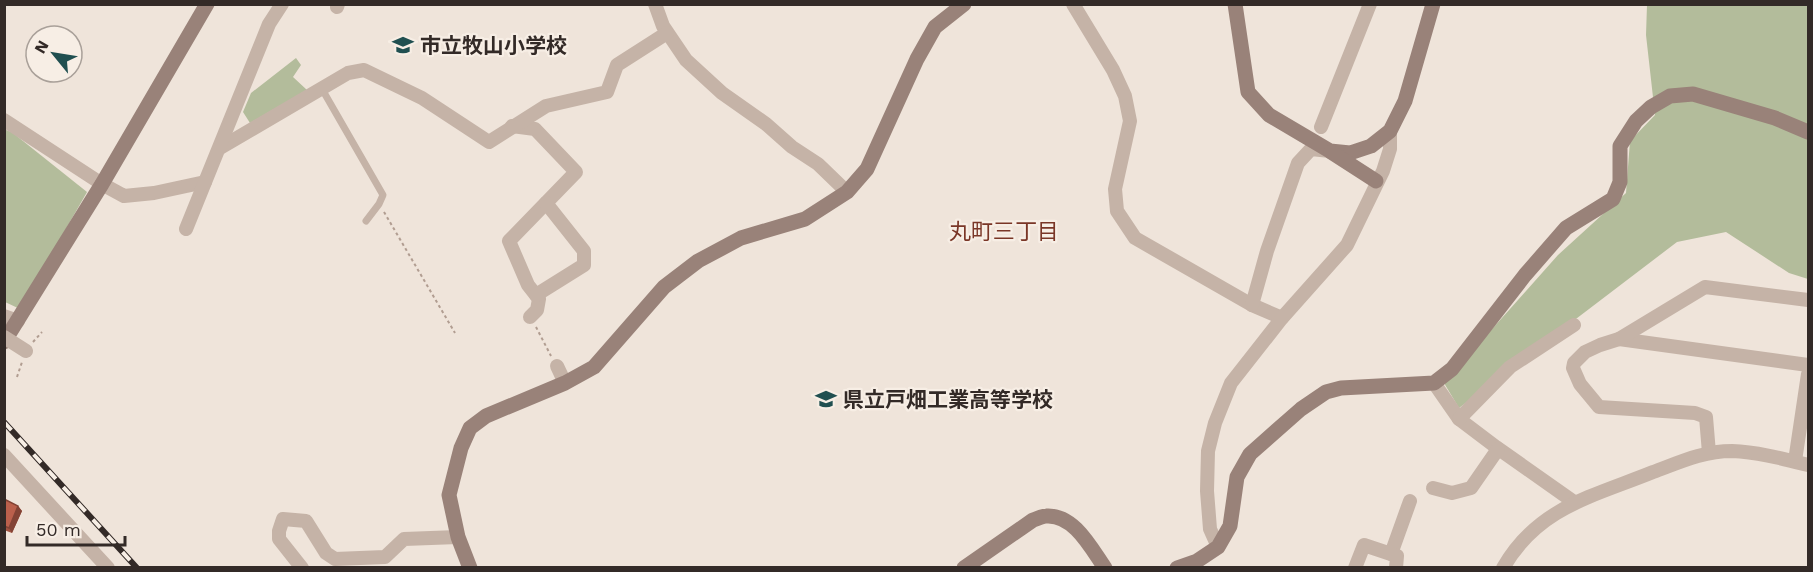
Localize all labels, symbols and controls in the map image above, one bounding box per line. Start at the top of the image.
north arrow [24,24,84,84]
school or university icon: 市立牧山小学校 [391,33,415,57]
place label: 市立牧山小学校 [420,33,567,58]
text: N [30,37,53,57]
district label: 丸町三丁目 [949,219,1059,244]
school or university icon: 県立戸畑工業高等学校 [814,387,838,411]
place label: 県立戸畑工業高等学校 [843,387,1053,412]
scale bar [27,509,124,547]
text: 50 m [36,519,81,540]

